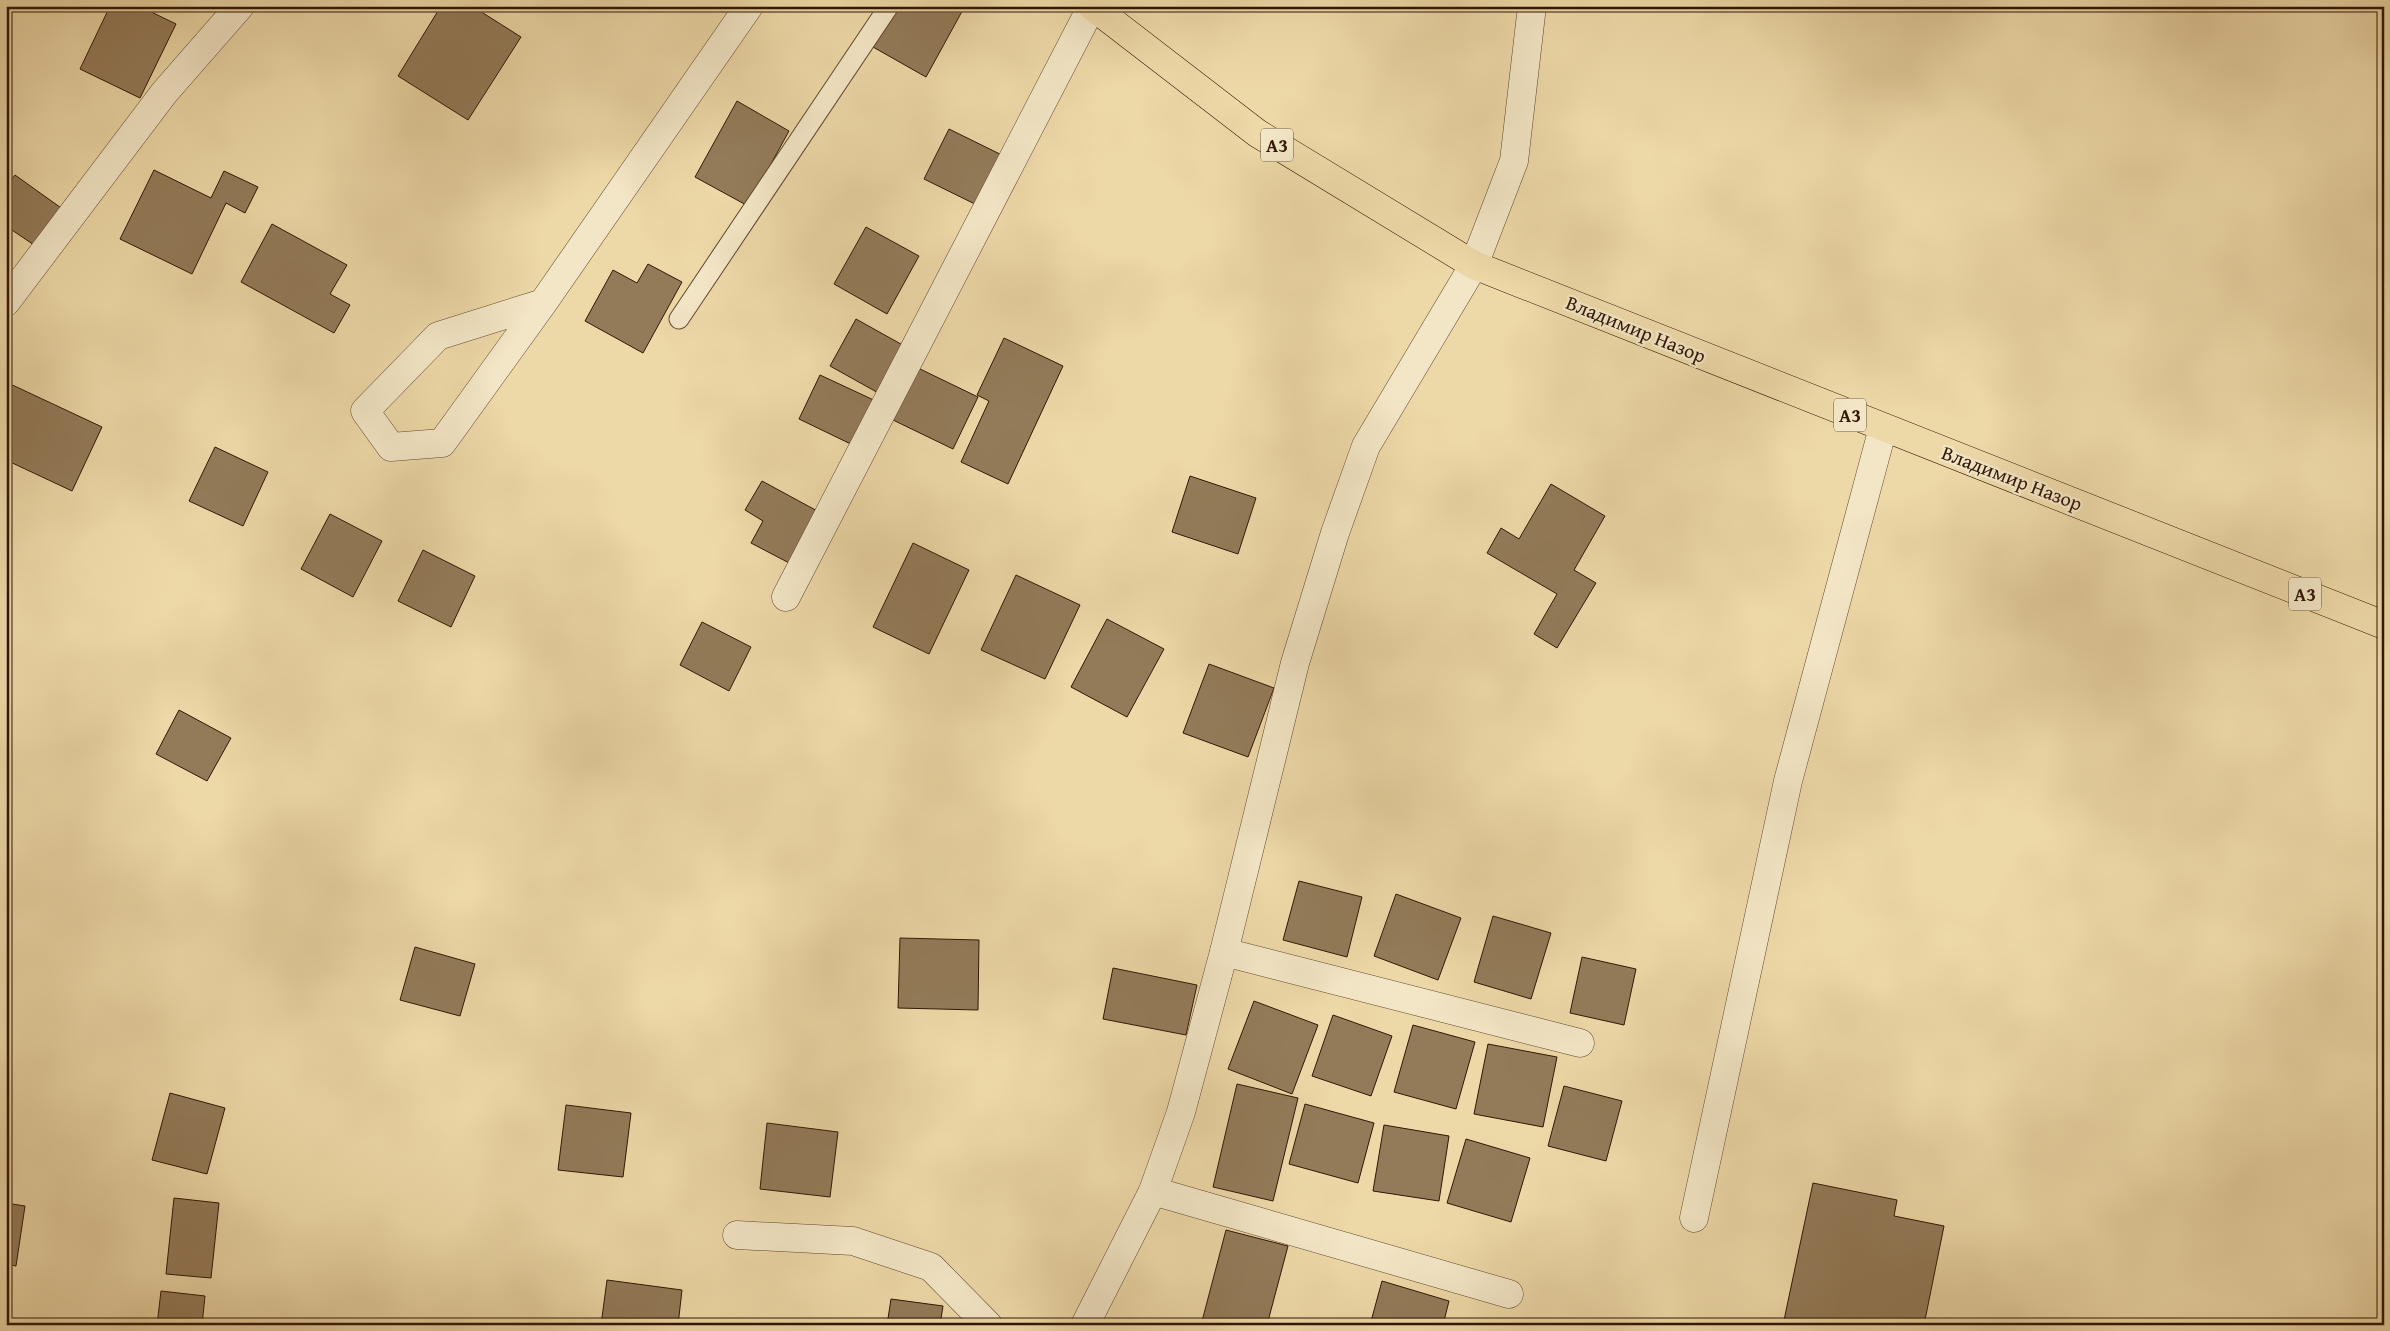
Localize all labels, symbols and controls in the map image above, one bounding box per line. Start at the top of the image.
road number: A3 [1261,128,1293,162]
street label: Владимир Назор [1562,287,1711,370]
road number: A3 [1834,398,1866,432]
street label: Владимир Назор [1938,437,2087,518]
road number: A3 [2289,578,2321,610]

